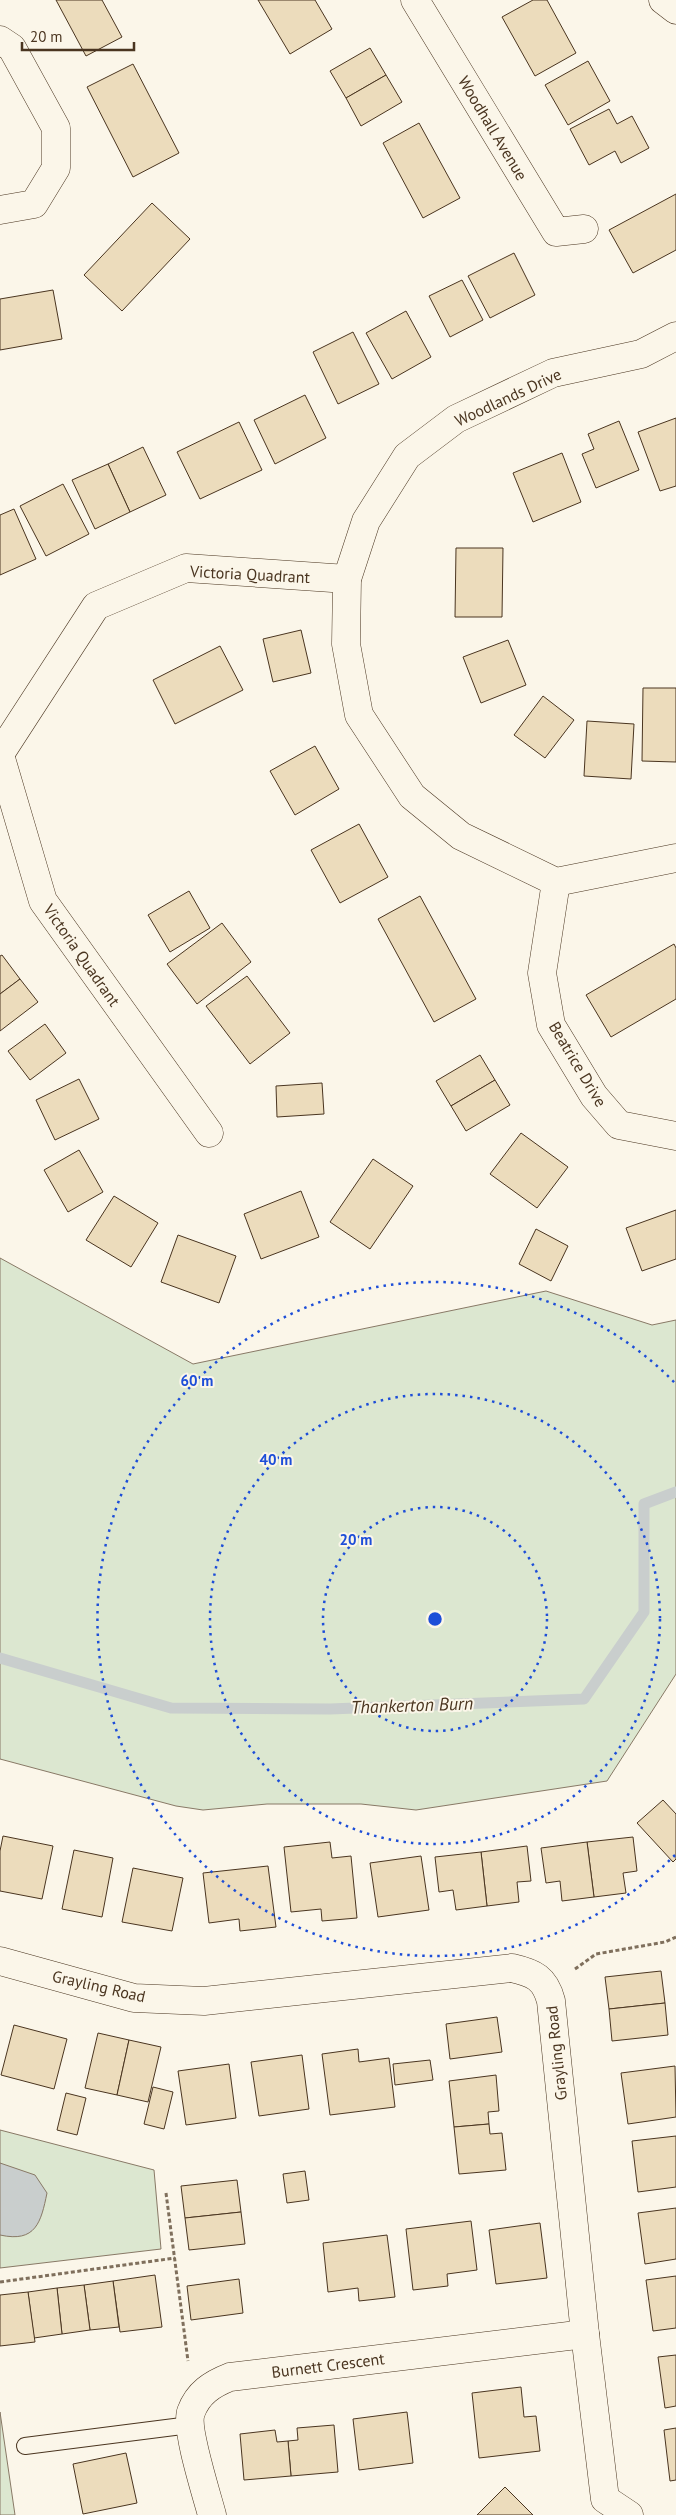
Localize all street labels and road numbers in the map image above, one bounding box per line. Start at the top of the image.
street label: Woodhall Avenue [454,72,532,184]
street label: Woodlands Drive [452,364,564,430]
street label: Victoria Quadrant [189,561,311,587]
street label: Victoria Quadrant [39,899,125,1010]
street label: Beatrice Drive [545,1018,611,1110]
street label: Grayling Road [50,1966,148,2006]
street label: Grayling Road [541,2005,571,2101]
street label: Burnett Crescent [270,2348,386,2382]

